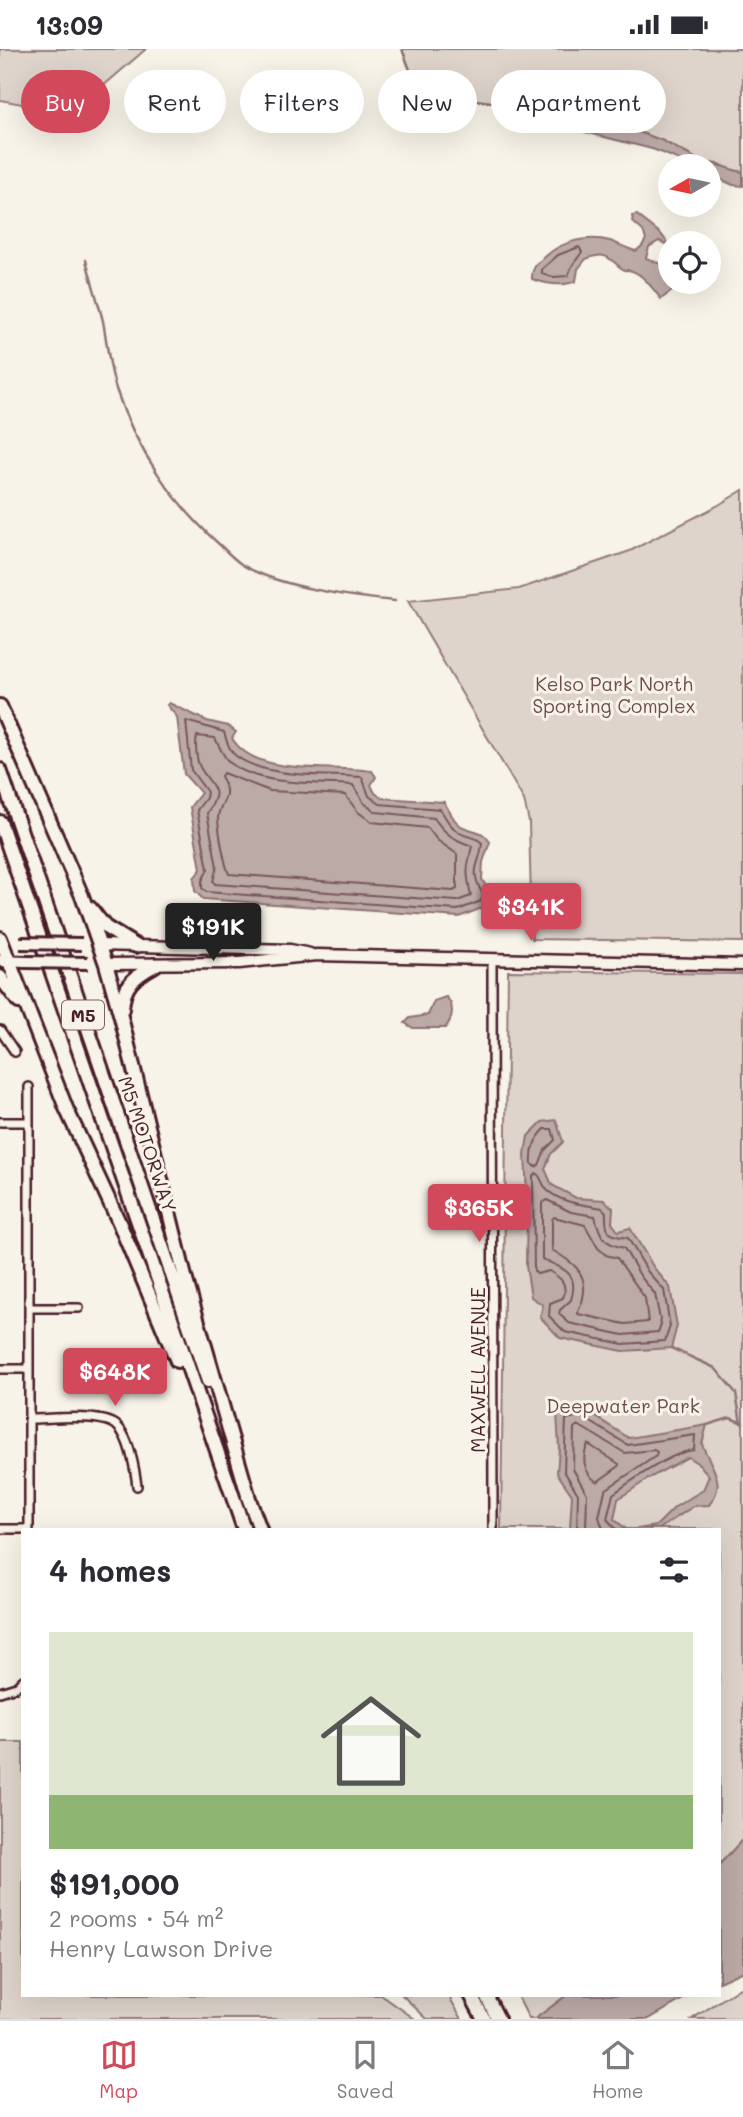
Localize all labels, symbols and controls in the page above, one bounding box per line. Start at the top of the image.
text: 13:09 [35,8,103,42]
chip: Buy [21,70,110,133]
chip: Rent [124,70,226,133]
chip: Filters [240,70,364,133]
chip: New [378,70,477,133]
chip: Apartment [491,70,666,133]
north arrow [658,154,721,217]
map controls [658,154,721,294]
button: locate [658,231,721,294]
park label: Kelso Park North Sporting Complex [533,671,695,718]
pin: $341K [482,883,580,943]
text: $341K [497,891,565,921]
pin: $191K [164,904,262,963]
text: $191K [181,911,245,941]
road number: M5 [62,1000,104,1030]
street label: M5 MOTORWAY [113,1073,183,1215]
pin: $365K [430,1185,528,1244]
text: $365K [444,1192,514,1222]
street label: MAXWELL AVENUE [465,1287,490,1453]
pin: $648K [66,1349,164,1408]
text: $648K [79,1356,151,1386]
park label: Deepwater Park [546,1393,700,1418]
text: 4 homes [49,1550,171,1590]
icon: filters [655,1551,693,1589]
icon: home [308,1678,434,1804]
text: $191,000 [49,1863,179,1903]
text: 2 rooms · 54 m² [49,1903,224,1933]
text: Henry Lawson Drive [49,1933,273,1963]
tab: Map [99,2036,138,2103]
tab: Saved [337,2036,393,2103]
tab: Home [592,2036,644,2103]

